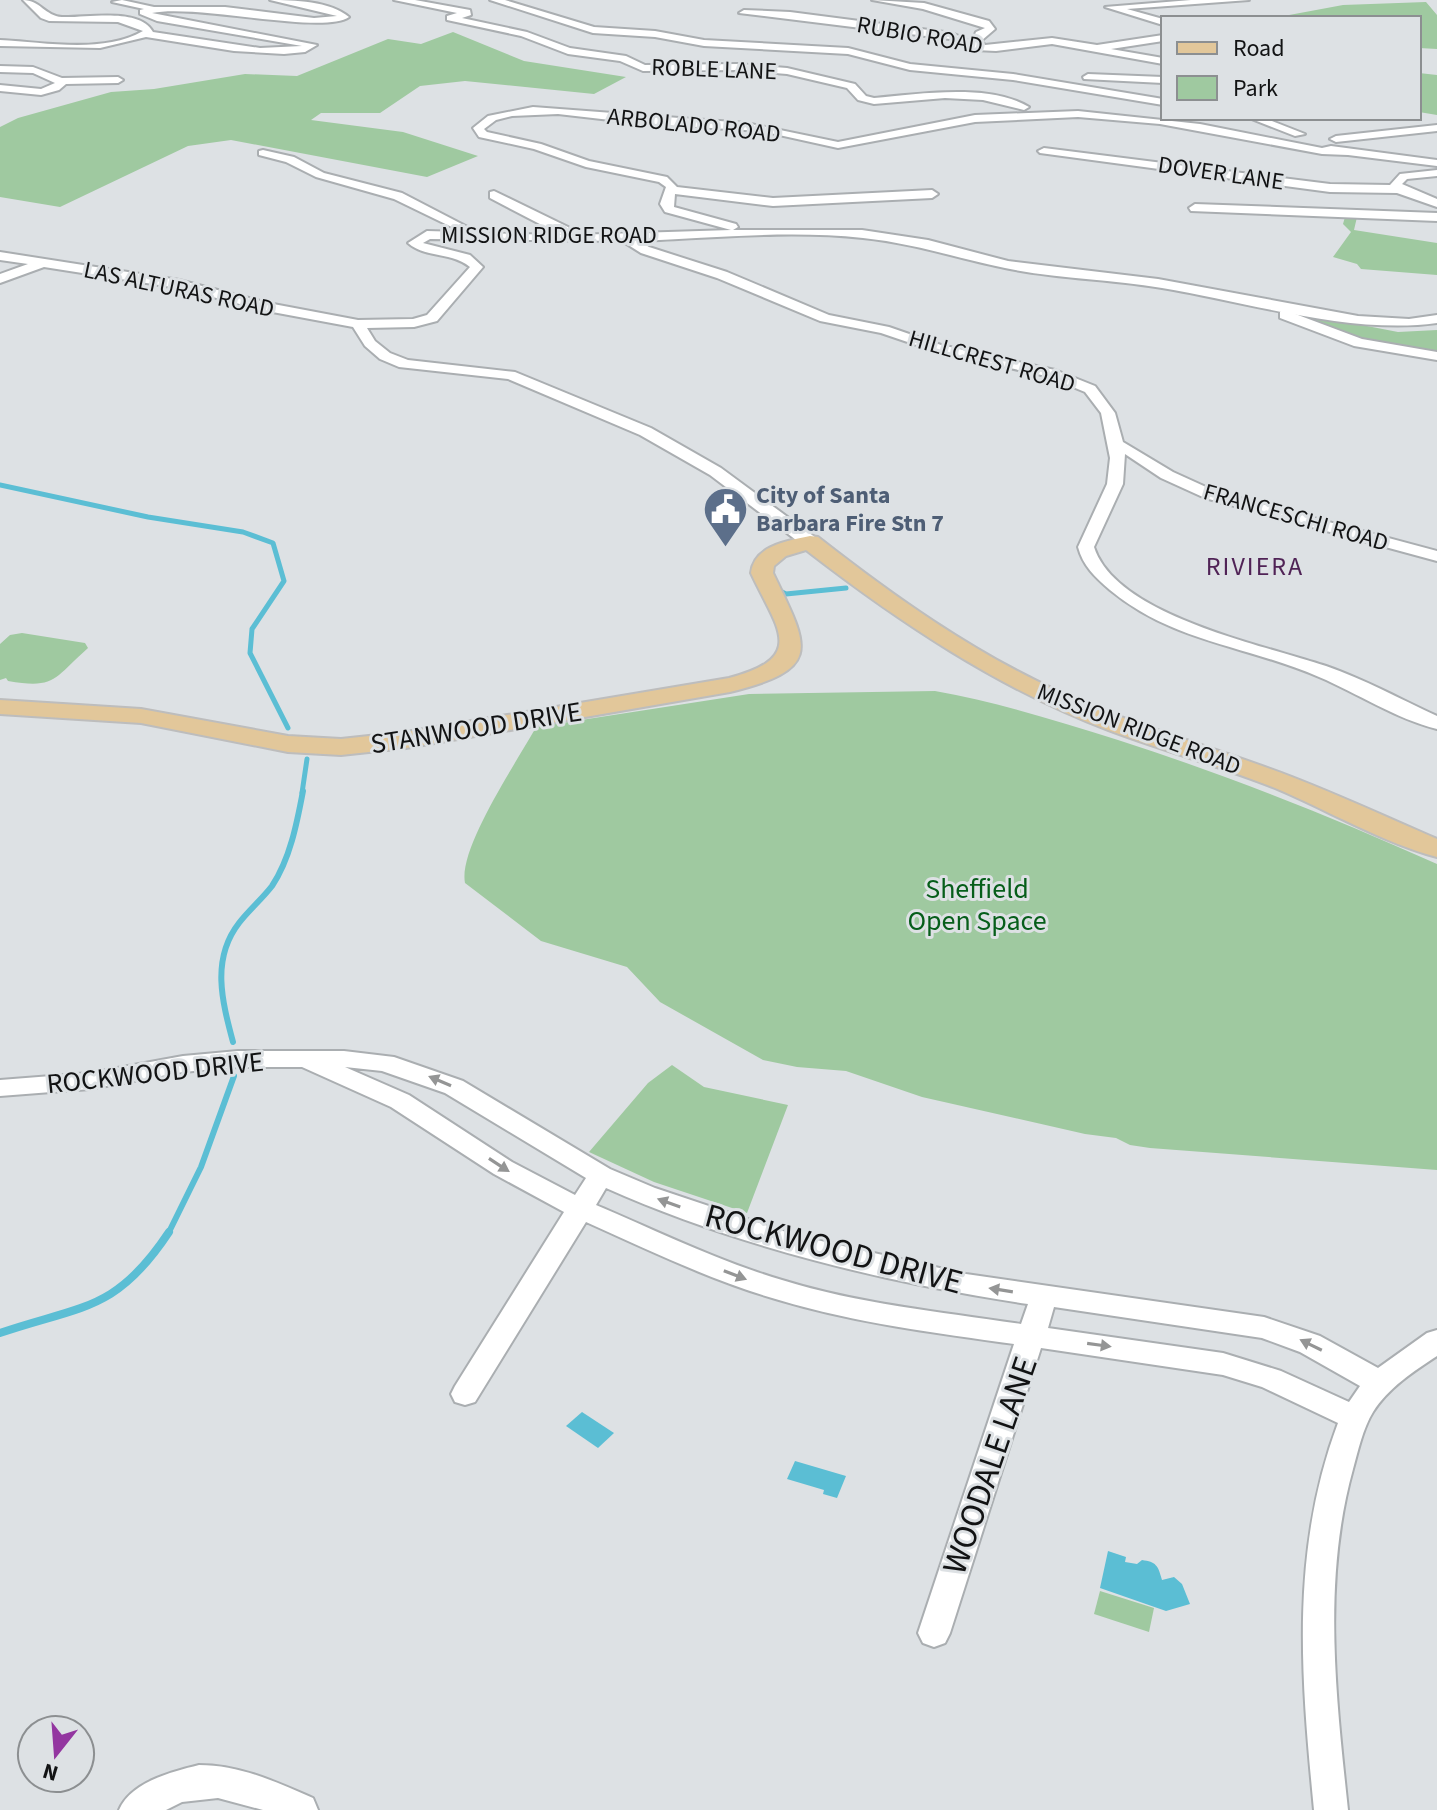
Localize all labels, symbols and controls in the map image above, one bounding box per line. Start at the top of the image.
street label: RUBIO ROAD [854,7,986,64]
legend [1161,16,1421,120]
text: Road [1233,31,1285,66]
street label: ROBLE LANE [651,50,777,89]
text: Park [1233,71,1278,106]
street label: ARBOLADO ROAD [606,99,782,152]
street label: DOVER LANE [1156,147,1286,200]
street label: MISSION RIDGE ROAD [441,218,657,253]
street label: LAS ALTURAS ROAD [80,252,277,327]
street label: HILLCREST ROAD [904,321,1079,402]
street label: FRANCESCHI ROAD [1199,474,1392,561]
place label: City of Santa Barbara Fire Stn 7 [756,478,944,541]
public building icon: City of Santa Barbara Fire Stn 7 [701,485,749,548]
district label: RIVIERA [1206,548,1304,585]
street label: MISSION RIDGE ROAD [1032,674,1246,784]
street label: STANWOOD DRIVE [368,692,585,764]
park label: Sheffield Open Space [907,869,1047,941]
street label: ROCKWOOD DRIVE [45,1042,266,1104]
one-way arrow [428,1074,452,1087]
one-way arrow [489,1158,510,1173]
street label: ROCKWOOD DRIVE [699,1192,968,1307]
one-way arrow [657,1196,681,1208]
one-way arrow [723,1269,747,1282]
one-way arrow [988,1283,1013,1296]
one-way arrow [1300,1338,1323,1352]
one-way arrow [1087,1340,1112,1352]
street label: WOODALE LANE [930,1350,1051,1581]
north arrow [16,1714,96,1794]
text: N [39,1755,62,1790]

